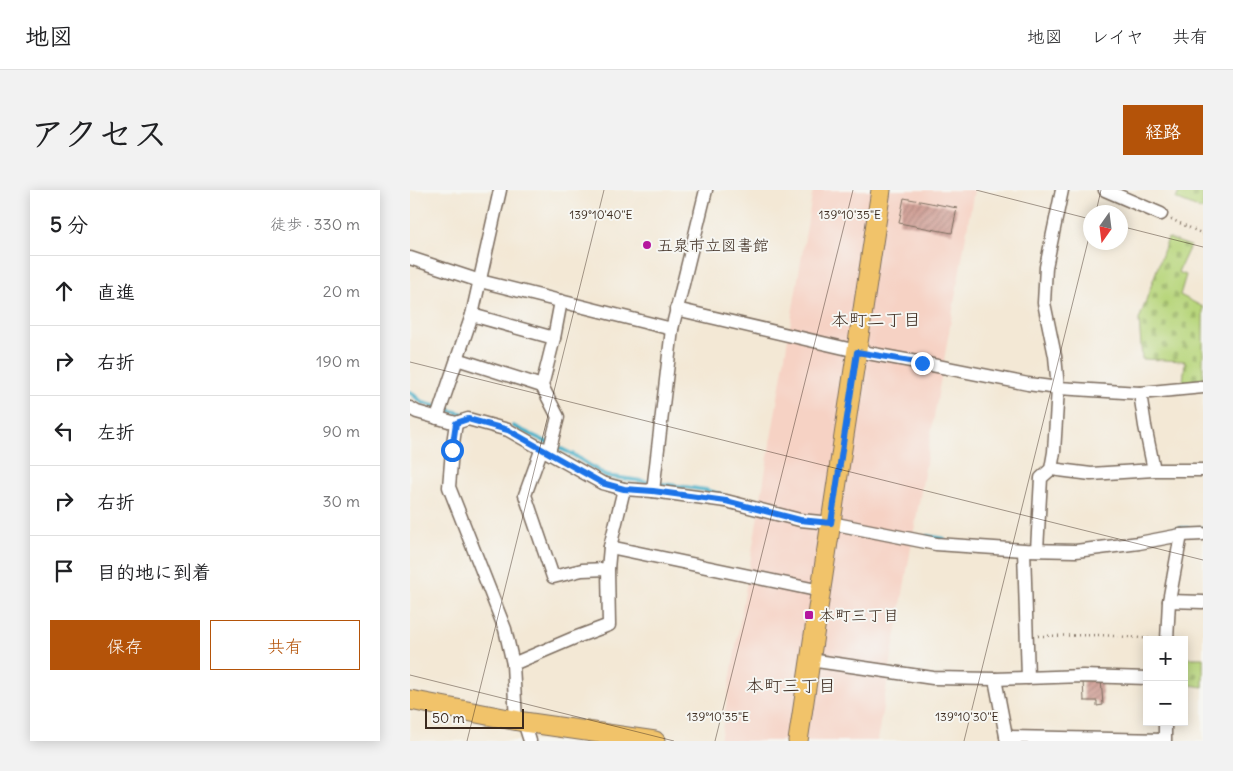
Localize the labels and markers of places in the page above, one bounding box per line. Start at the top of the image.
place label: 五泉市立図書館 [657,235,769,255]
marker: 五泉市立図書館 [641,239,653,251]
place label: 本町三丁目 [819,605,899,625]
marker: 本町三丁目 [803,609,815,621]

